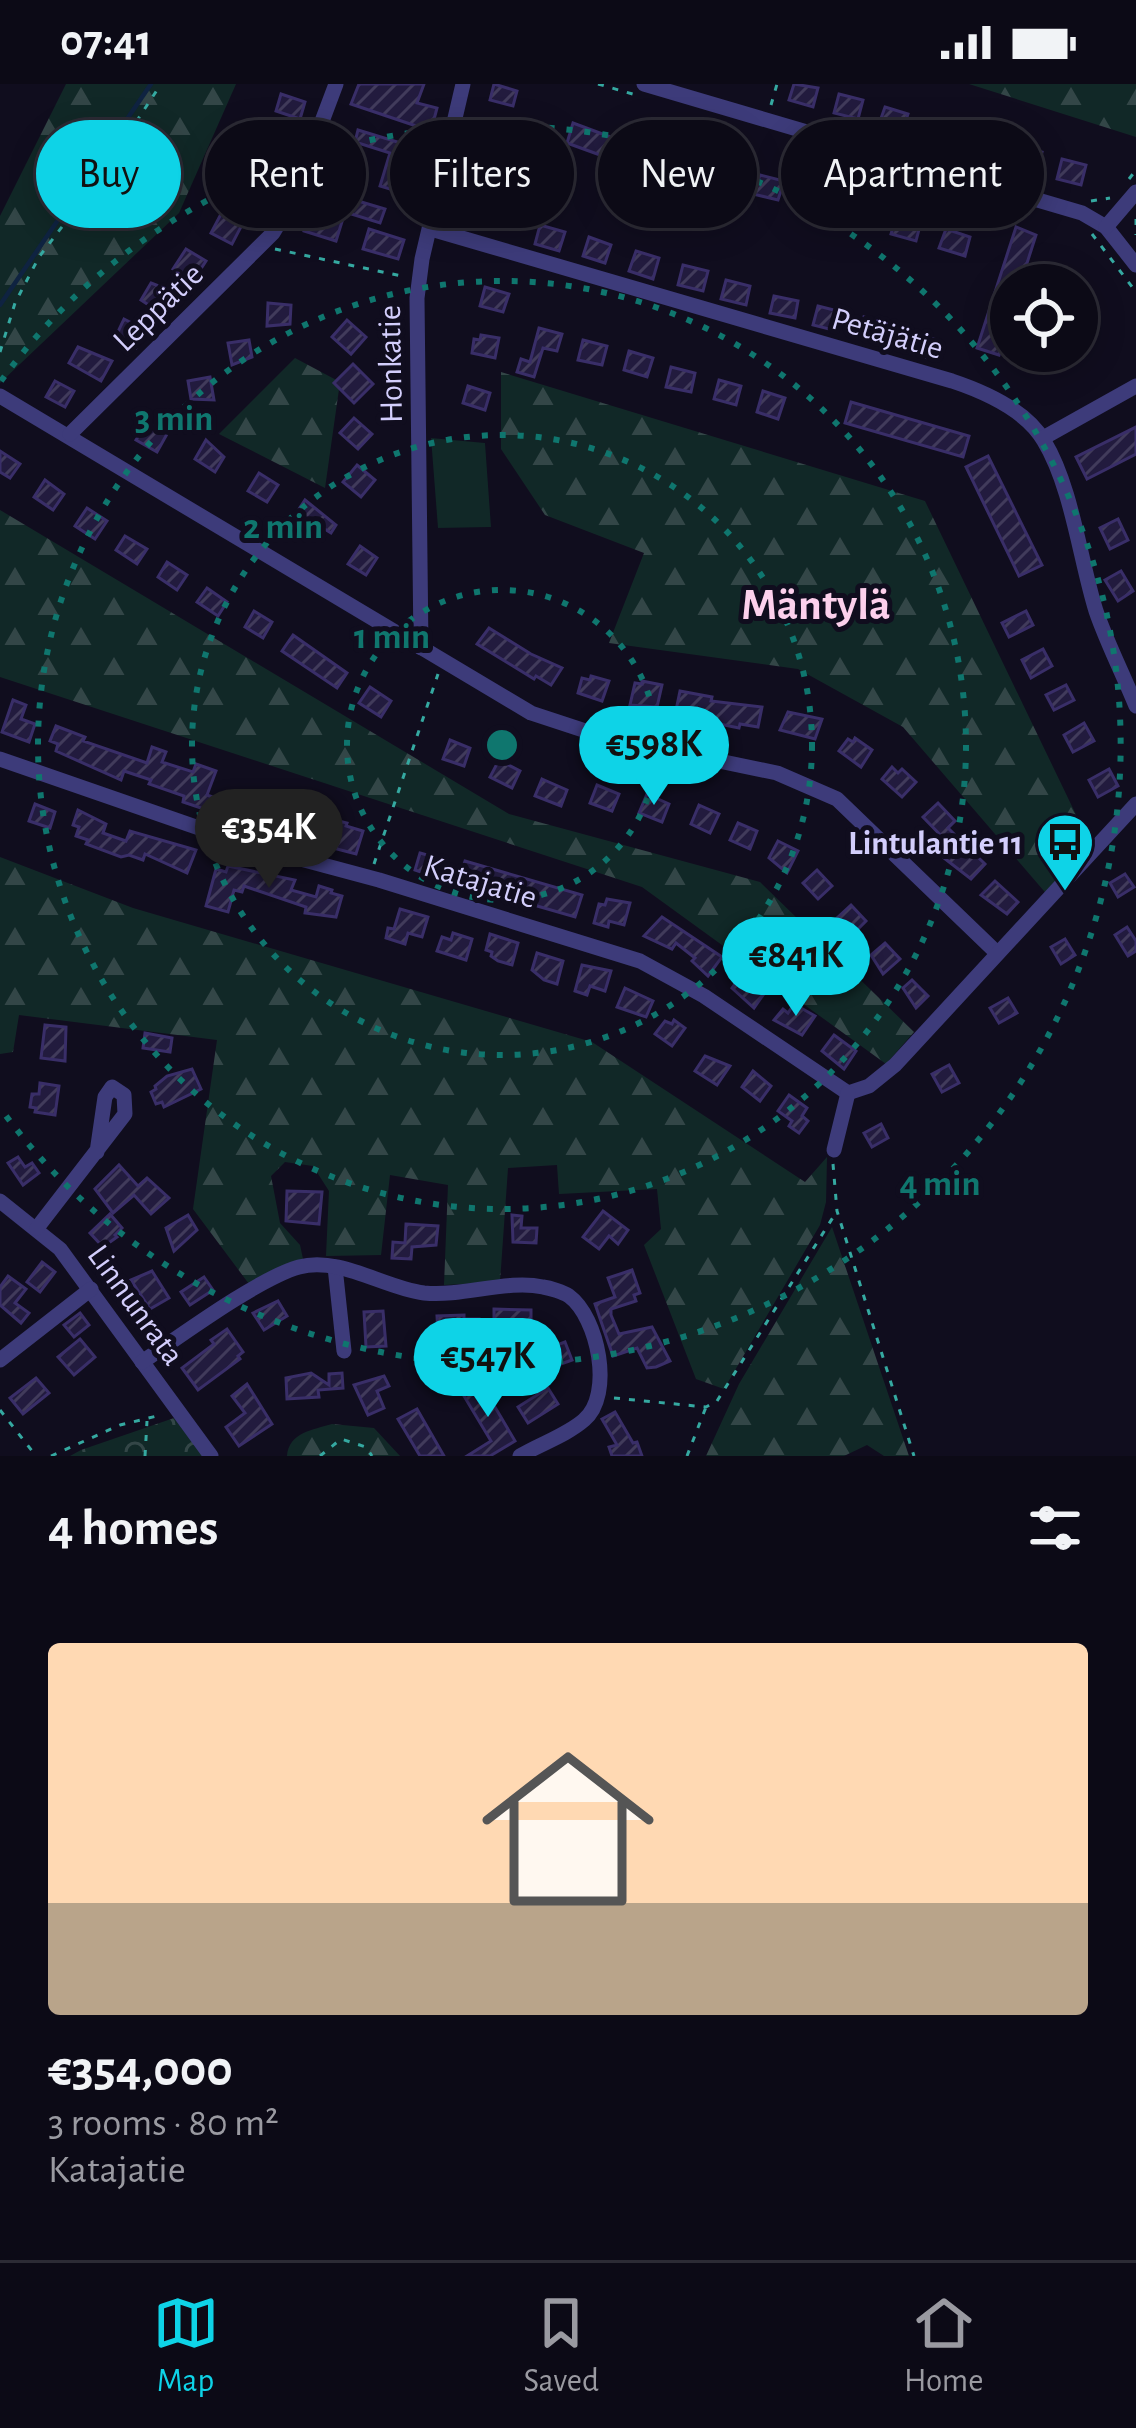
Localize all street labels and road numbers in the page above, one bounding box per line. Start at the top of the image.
street label: Leppätie [107,257,210,358]
street label: Petäjätie [828,303,947,366]
street label: Honkatie [374,305,409,423]
street label: Katajatie [420,850,541,915]
street label: Linnunrata [80,1239,189,1372]

